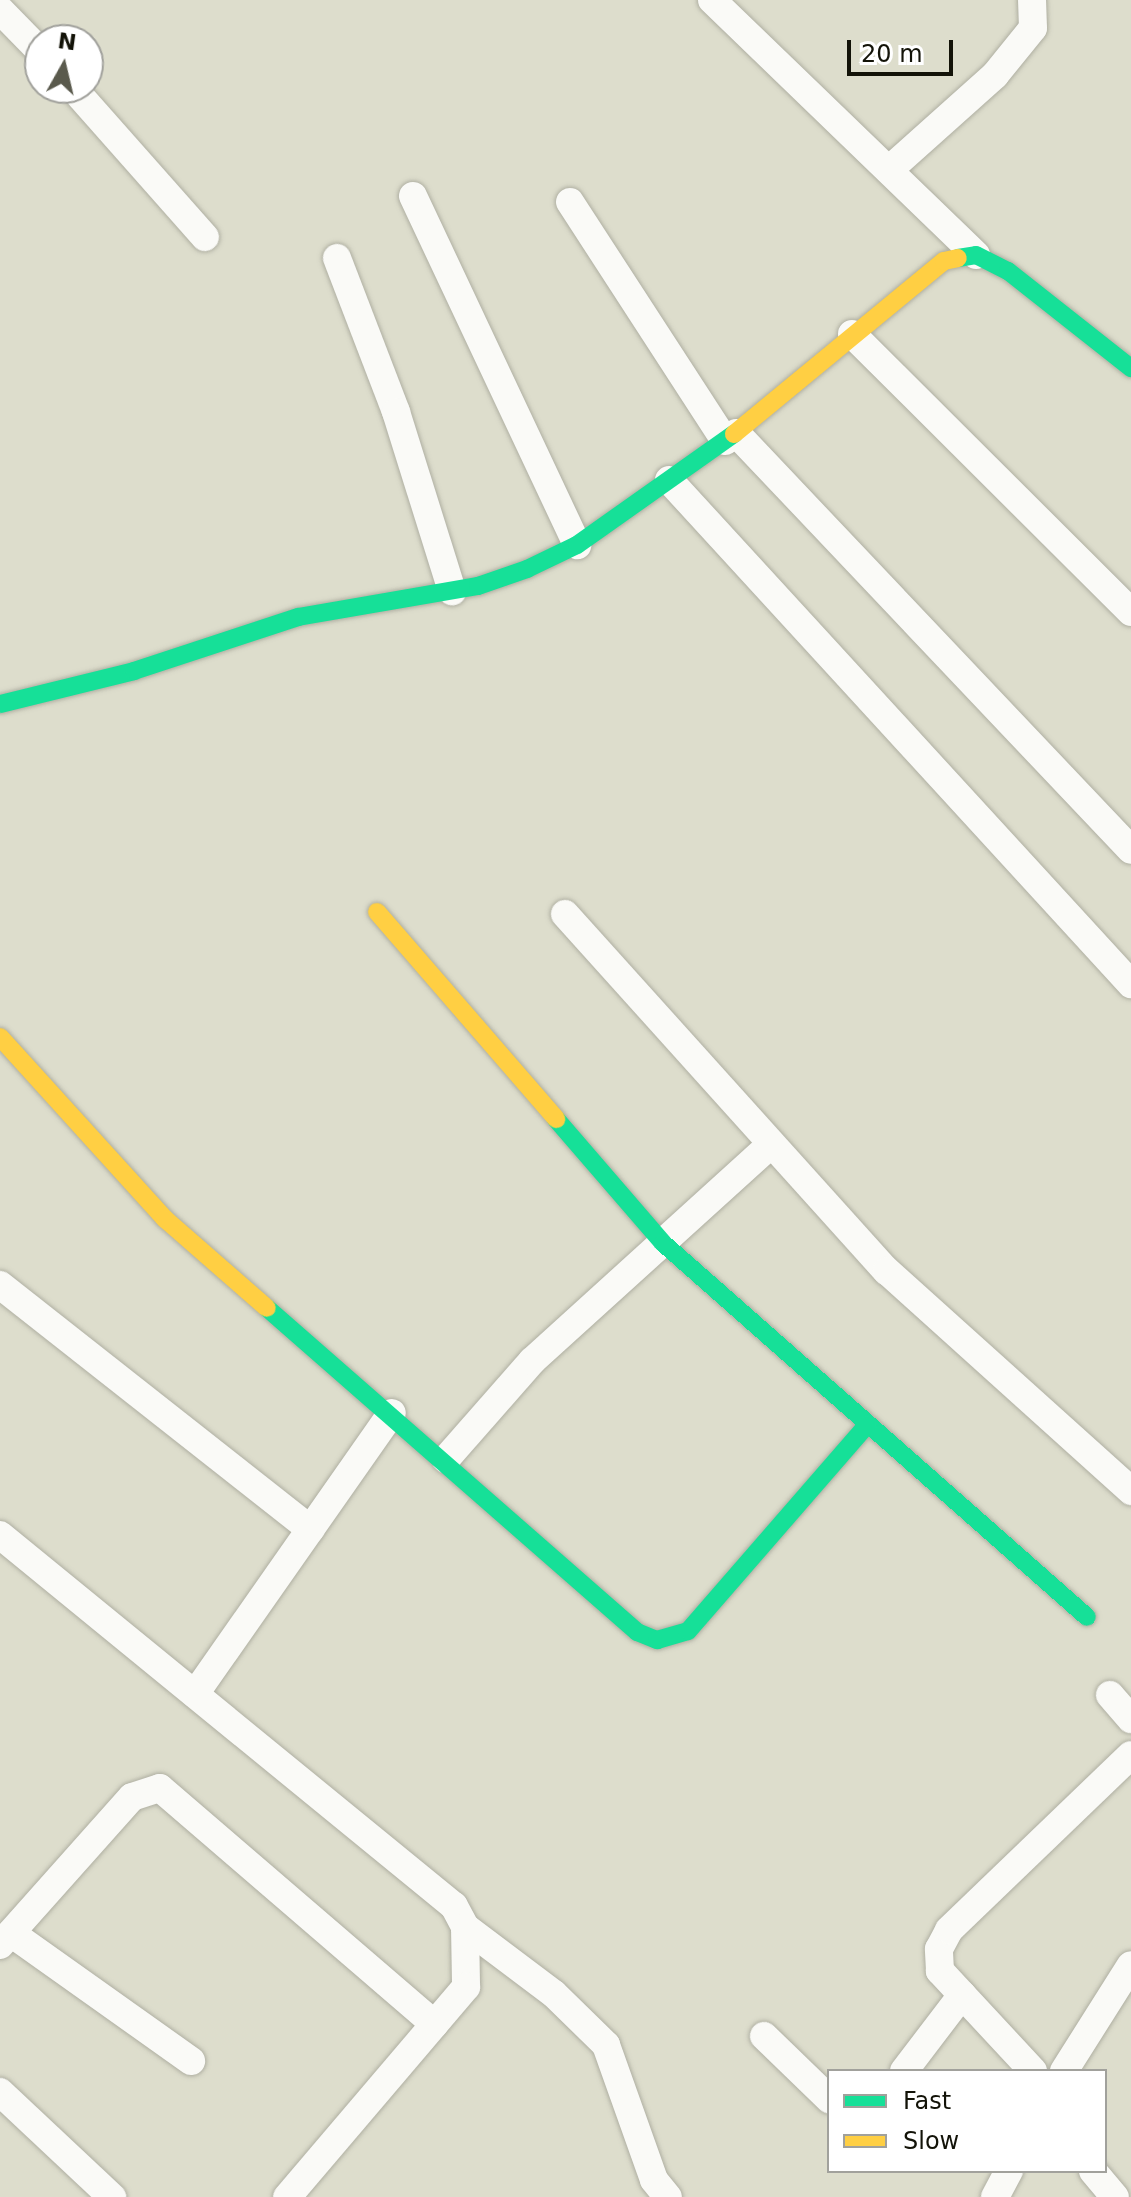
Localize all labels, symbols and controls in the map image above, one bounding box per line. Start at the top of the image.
north arrow [24,24,104,104]
scale bar [851,24,957,74]
text: N [56,28,78,55]
text: 20 m [861,40,923,68]
legend [827,2069,1107,2173]
text: Fast [903,2087,951,2115]
text: Slow [903,2127,959,2155]

